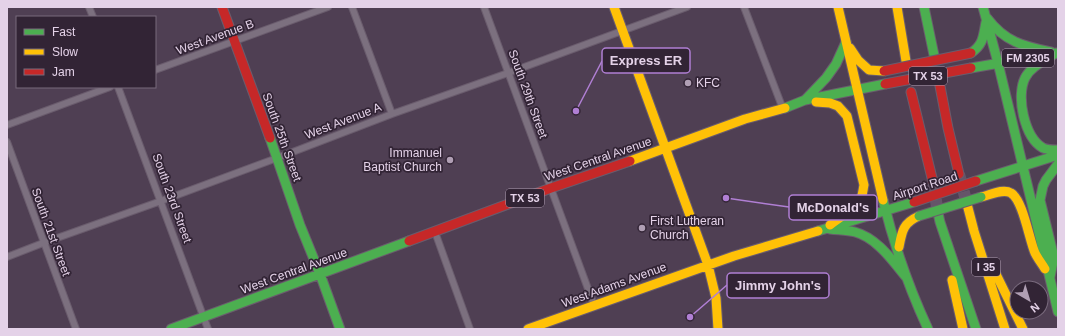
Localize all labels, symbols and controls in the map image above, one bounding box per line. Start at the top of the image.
legend [16,16,156,88]
street label: West Avenue B [174,16,256,58]
text: Fast [52,25,76,39]
text: Slow [52,45,78,59]
street label: South 29th Street [505,48,551,141]
callout: Express ER [602,48,690,73]
road number: FM 2305 [1002,49,1054,67]
text: Express ER [610,53,683,68]
text: Jam [52,65,75,79]
road number: TX 53 [909,67,947,85]
place label: KFC [696,76,720,90]
marker: KFC [683,78,693,88]
street label: South 25th Street [259,91,305,184]
street label: West Avenue A [303,100,383,142]
street label: West Central Avenue [543,134,654,184]
place label: Immanuel Baptist Church [363,146,442,174]
street label: South 23rd Street [149,151,195,245]
marker: Immanuel Baptist Church [445,155,455,165]
street label: Airport Road [891,169,959,203]
street label: South 21st Street [29,186,74,279]
road number: TX 53 [506,189,544,207]
callout: McDonald's [789,195,877,220]
text: McDonald's [797,200,869,215]
place label: First Lutheran Church [650,214,724,242]
marker: First Lutheran Church [637,223,647,233]
street label: West Central Avenue [239,245,349,297]
road number: I 35 [972,258,1000,276]
street label: West Adams Avenue [560,259,669,310]
callout: Jimmy John's [727,273,829,298]
text: Jimmy John's [735,278,821,293]
north arrow [1009,280,1049,320]
text: N [1028,301,1042,315]

